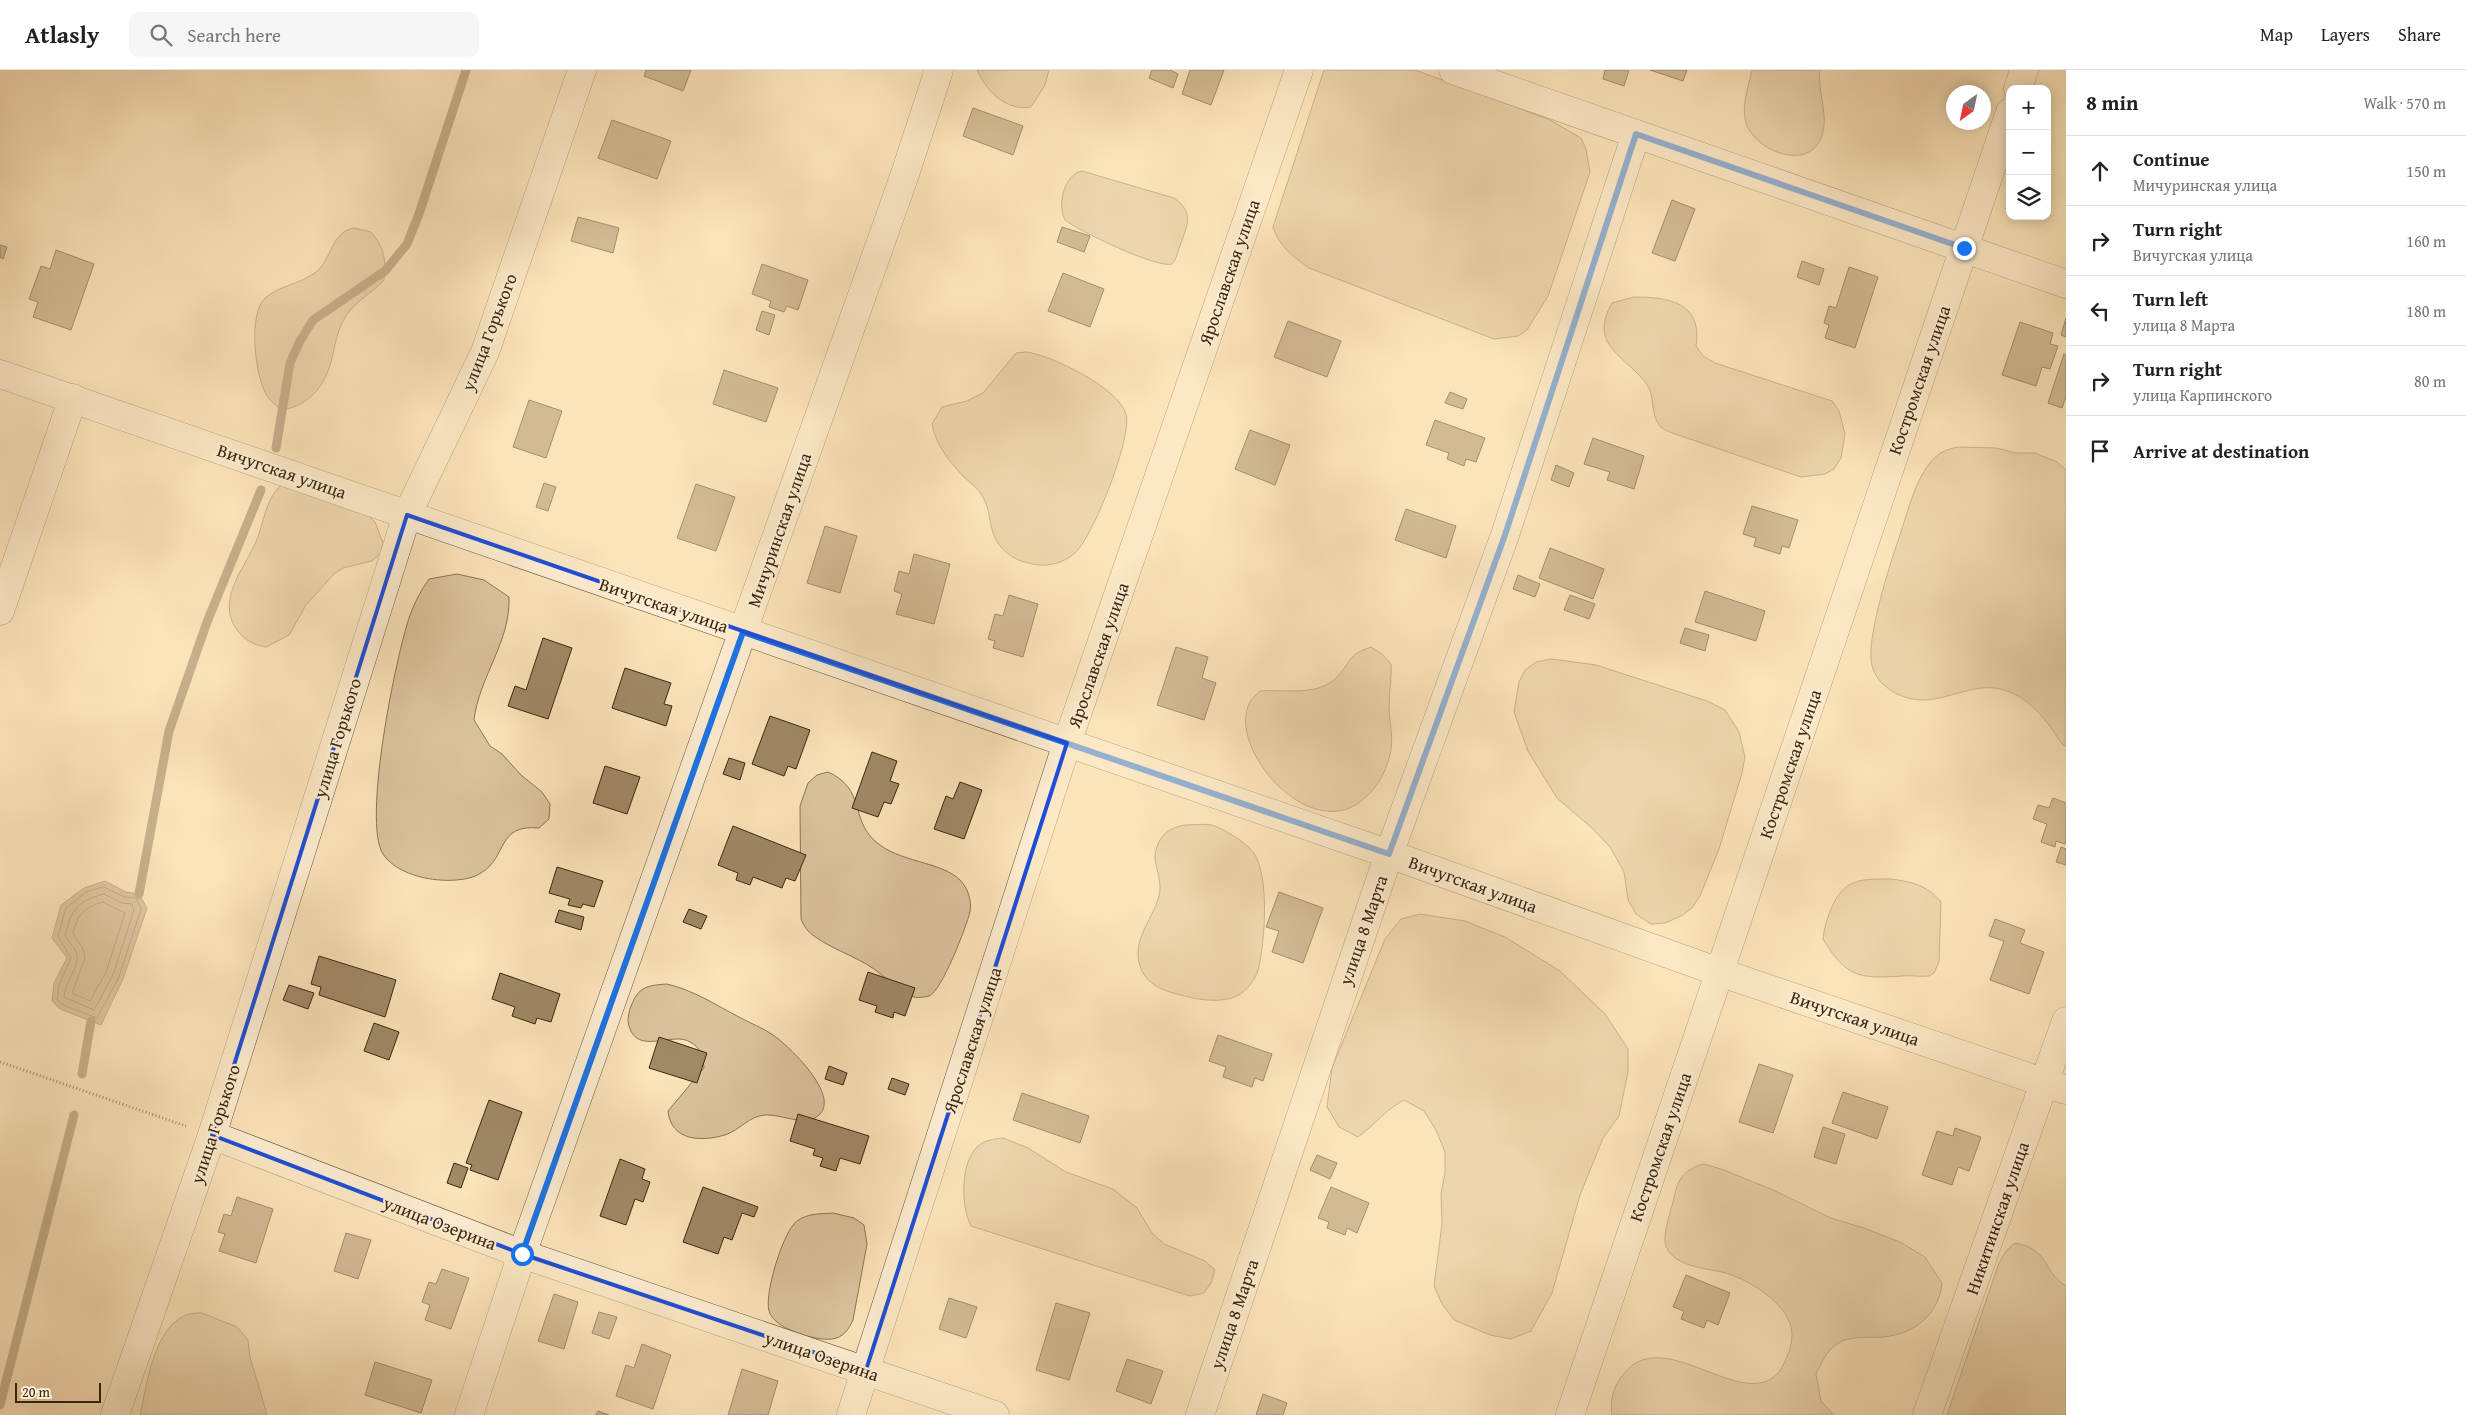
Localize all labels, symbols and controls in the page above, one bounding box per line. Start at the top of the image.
search box [129,12,479,57]
text: Atlasly [25,17,99,52]
icon: search [147,21,175,49]
text: Search here [187,21,281,49]
text: Map [2260,21,2293,48]
text: Layers [2321,21,2370,48]
text: Share [2398,21,2441,48]
north arrow [1946,85,1991,130]
map controls [2006,85,2051,220]
button: + [2006,85,2051,130]
text: 8 min [2086,87,2138,118]
text: Walk · 570 m [2363,91,2446,115]
button: − [2006,130,2051,175]
text: Continue [2133,145,2210,173]
icon: ahead [2086,157,2114,185]
text: 150 m [2406,159,2446,183]
text: Мичуринская улица [2133,173,2277,197]
button: layers [2006,175,2051,220]
street label: Ярославская улица [1191,195,1267,349]
text: Turn right [2133,215,2222,243]
icon: right [2086,227,2114,255]
text: 160 m [2406,229,2446,253]
route end [1953,237,1976,260]
text: Вичугская улица [2133,243,2253,267]
street label: улица Горького [454,269,524,396]
text: Turn left [2133,285,2208,313]
icon: left [2086,297,2114,325]
text: 180 m [2406,299,2446,323]
street label: Костромская улица [1881,301,1957,458]
text: улица 8 Марта [2133,313,2235,337]
text: Turn right [2133,355,2222,383]
icon: right [2086,367,2114,395]
text: 80 m [2414,369,2446,393]
text: улица Карпинского [2133,383,2272,407]
street label: Вичугская улица [214,436,351,506]
icon: arrive [2086,437,2114,465]
text: Arrive at destination [2133,437,2309,465]
street label: Мичуринская улица [740,449,818,611]
street label: Вичугская улица [596,570,733,640]
street label: Ярославская улица [1060,578,1136,732]
street label: улица Горького [306,675,368,802]
street label: Костромская улица [1752,685,1828,842]
street label: Вичугская улица [1405,848,1541,920]
street label: улица 8 Марта [1331,871,1395,990]
street label: Ярославская улица [935,963,1009,1118]
street label: Вичугская улица [1787,983,1924,1053]
street label: улица Горького [183,1061,247,1188]
street label: Костромская улица [1622,1068,1698,1225]
street label: Никитинская улица [1958,1137,2036,1298]
street label: улица Озерина [379,1189,501,1257]
route start [511,1243,534,1266]
street label: улица 8 Марта [1202,1255,1266,1374]
street label: улица Озерина [760,1324,883,1388]
scale bar [15,1380,101,1403]
text: 20 m [22,1382,50,1402]

